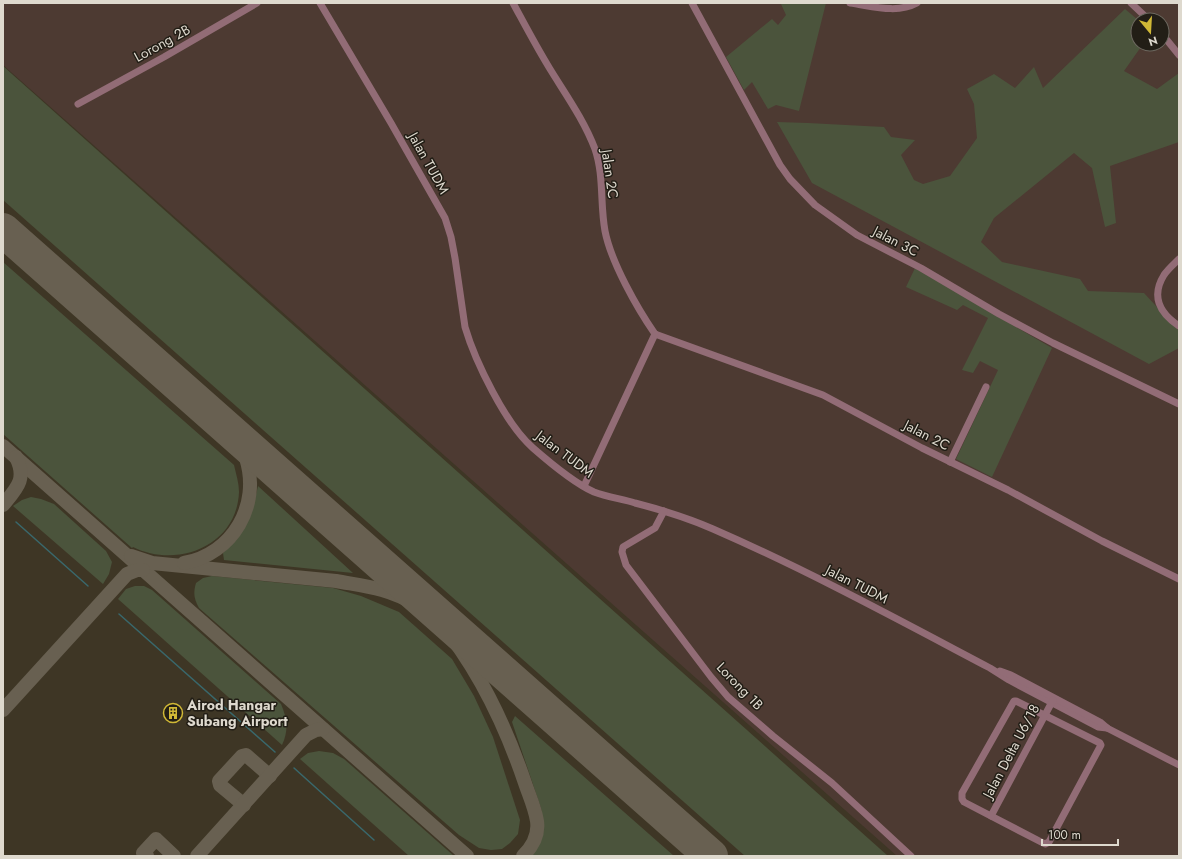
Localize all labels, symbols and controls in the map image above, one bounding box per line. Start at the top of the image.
north arrow [1130,12,1170,52]
street label: Lorong 2B [130,19,194,67]
text: N [1146,33,1160,50]
street label: Jalan TUDM [403,127,454,197]
street label: Jalan 2C [596,146,623,200]
street label: Jalan 3C [868,220,922,261]
street label: Jalan 2C [899,414,953,455]
street label: Jalan TUDM [530,424,598,482]
street label: Jalan TUDM [821,559,892,608]
street label: Lorong 1B [712,658,768,715]
place label: Airod Hangar Subang Airport [186,695,288,731]
street label: Jalan Delta U6/18 [977,700,1044,803]
building icon: Airod Hangar Subang Airport [162,702,184,724]
scale bar [1042,821,1118,847]
text: 100 m [1048,826,1081,844]

